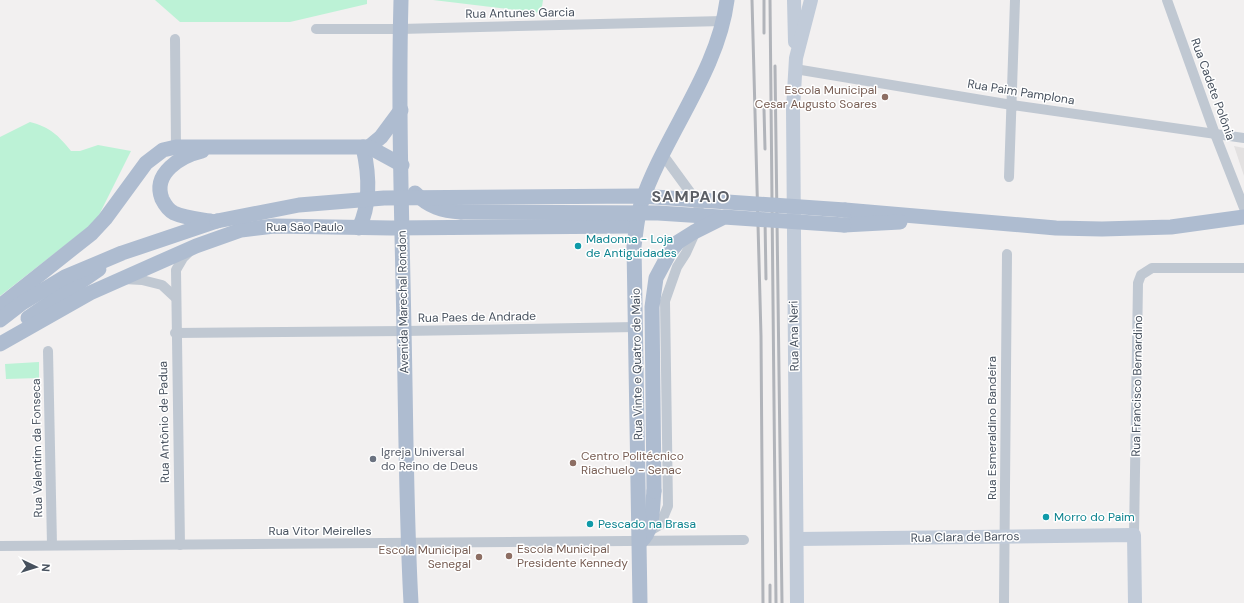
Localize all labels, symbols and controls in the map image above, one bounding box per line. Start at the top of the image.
street label: Rua Antunes Garcia [465,4,575,22]
street label: Rua Cadete Polônia [1187,36,1239,142]
street label: Rua Paim Pamplona [966,76,1076,108]
place label: Escola Municipal Cesar Augusto Soares [755,82,877,112]
marker: Escola Municipal Cesar Augusto Soares [880,92,890,102]
district label: SAMPAIO [651,186,731,207]
street label: Rua São Paulo [266,219,344,235]
street label: Avenida Marechal Rondon [394,230,412,374]
place label: Madonna - Loja de Antiguidades [586,231,677,261]
marker: Madonna - Loja de Antiguidades [573,241,583,251]
street label: Rua Vinte e Quatro de Maio [628,288,646,440]
street label: Rua Ana Neri [785,300,803,372]
street label: Rua Paes de Andrade [418,308,536,326]
street label: Rua Francisco Bernardino [1128,315,1146,457]
street label: Rua Esmeraldino Bandeira [984,356,1000,500]
street label: Rua Antônio de Padua [155,361,173,483]
street label: Rua Valentim da Fonseca [28,378,46,518]
place label: Igreja Universal do Reino de Deus [381,444,478,474]
place label: Centro Politécnico Riachuelo - Senac [581,448,684,478]
marker: Igreja Universal do Reino de Deus [368,454,378,464]
marker: Centro Politécnico Riachuelo - Senac [568,458,578,468]
place label: Morro do Paim [1054,509,1135,525]
marker: Morro do Paim [1041,512,1051,522]
place label: Pescado na Brasa [598,516,696,532]
marker: Pescado na Brasa [585,519,595,529]
street label: Rua Vitor Meirelles [269,523,371,539]
street label: Rua Clara de Barros [910,528,1020,546]
place label: Escola Municipal Presidente Kennedy [517,541,628,571]
place label: Escola Municipal Senegal [379,542,471,572]
north arrow [16,547,56,587]
marker: Escola Municipal Presidente Kennedy [504,551,514,561]
marker: Escola Municipal Senegal [474,552,484,562]
text: N [39,563,53,572]

